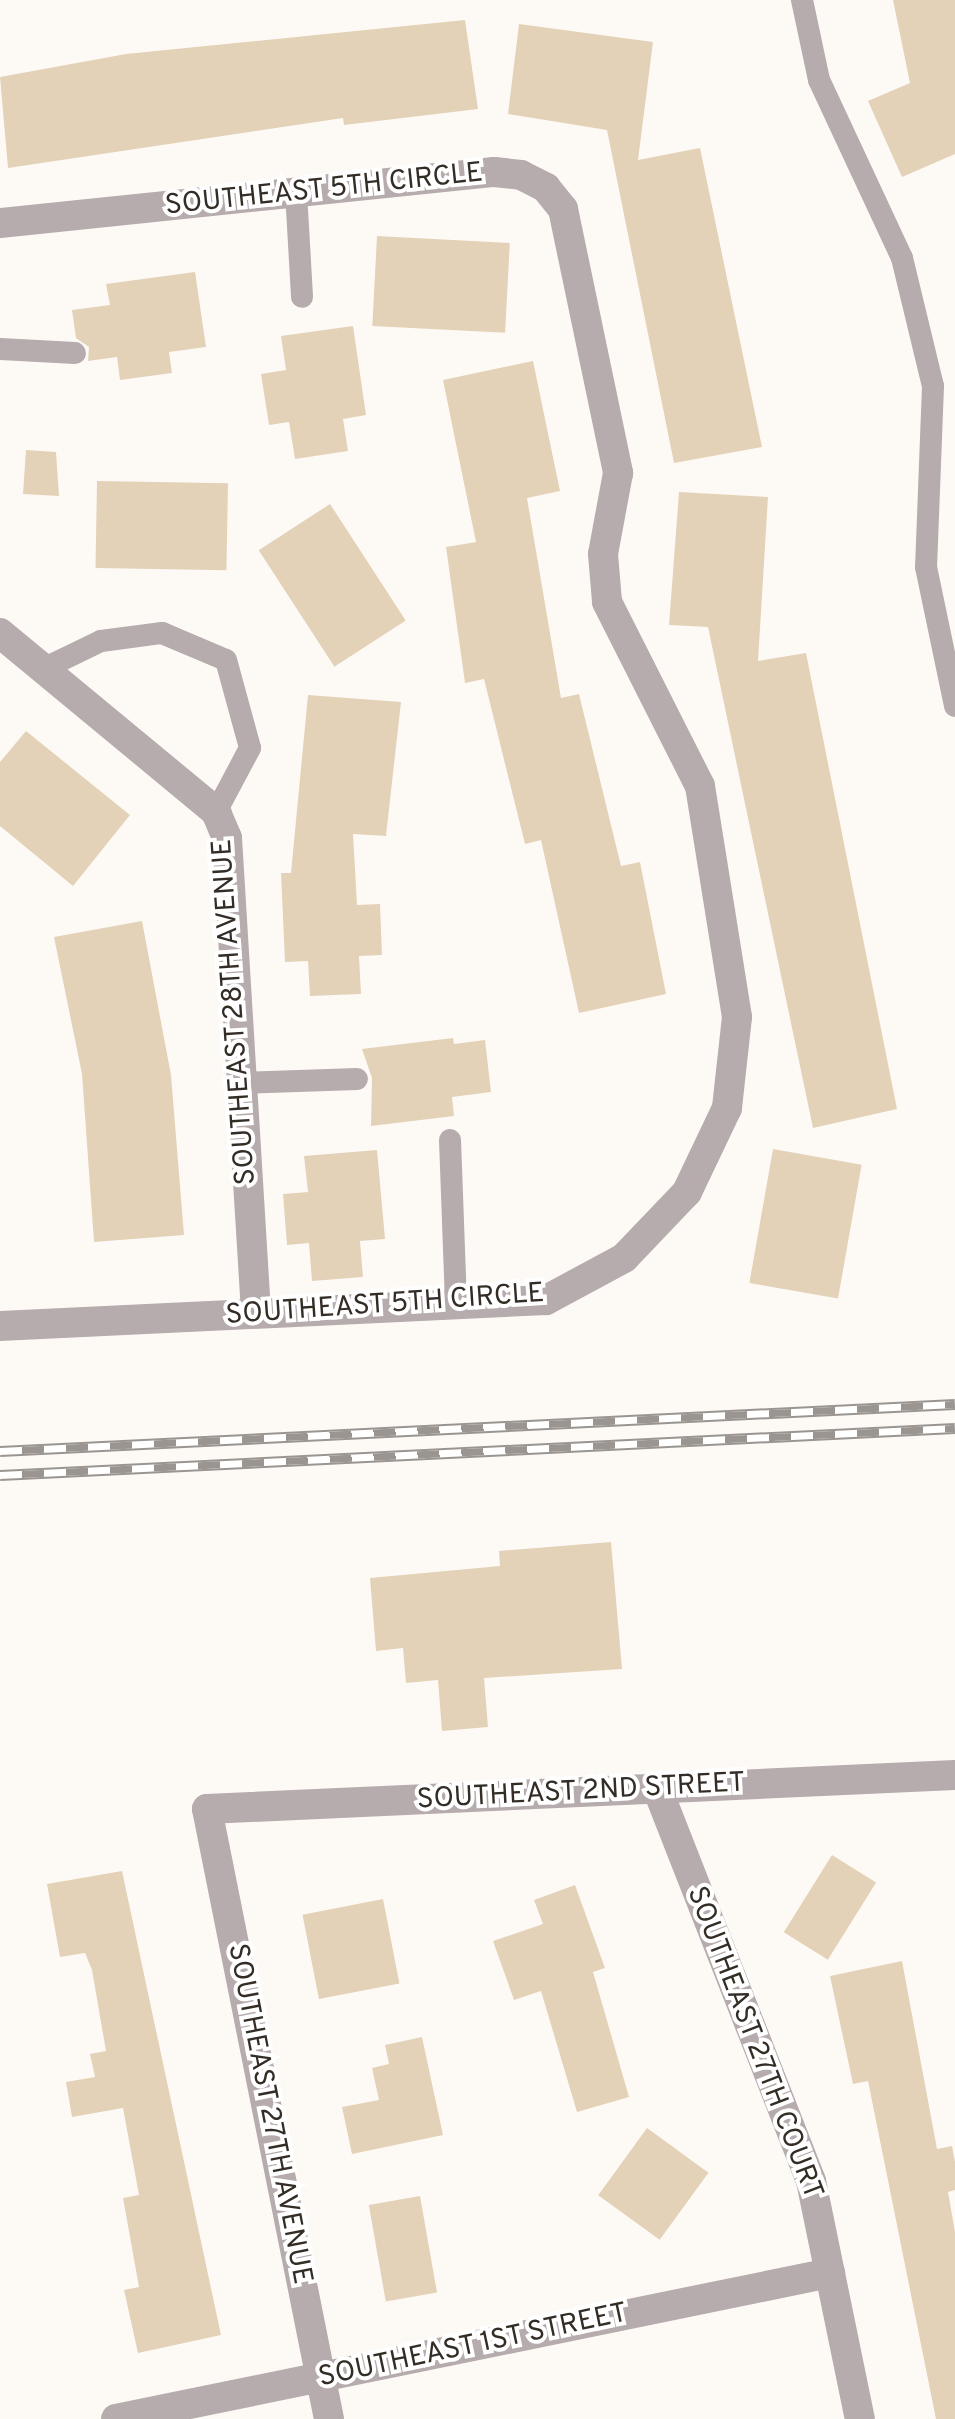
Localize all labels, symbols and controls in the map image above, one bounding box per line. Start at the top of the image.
street label: SOUTHEAST 5TH CIRCLE [163,157,485,223]
street label: SOUTHEAST 28TH AVENUE [206,837,264,1187]
street label: SOUTHEAST 5TH CIRCLE [224,1277,546,1333]
street label: SOUTHEAST 2ND STREET [415,1767,747,1817]
street label: SOUTHEAST 27TH COURT [679,1881,829,2205]
street label: SOUTHEAST 27TH AVENUE [219,1940,319,2288]
street label: SOUTHEAST 1ST STREET [314,2297,632,2395]

